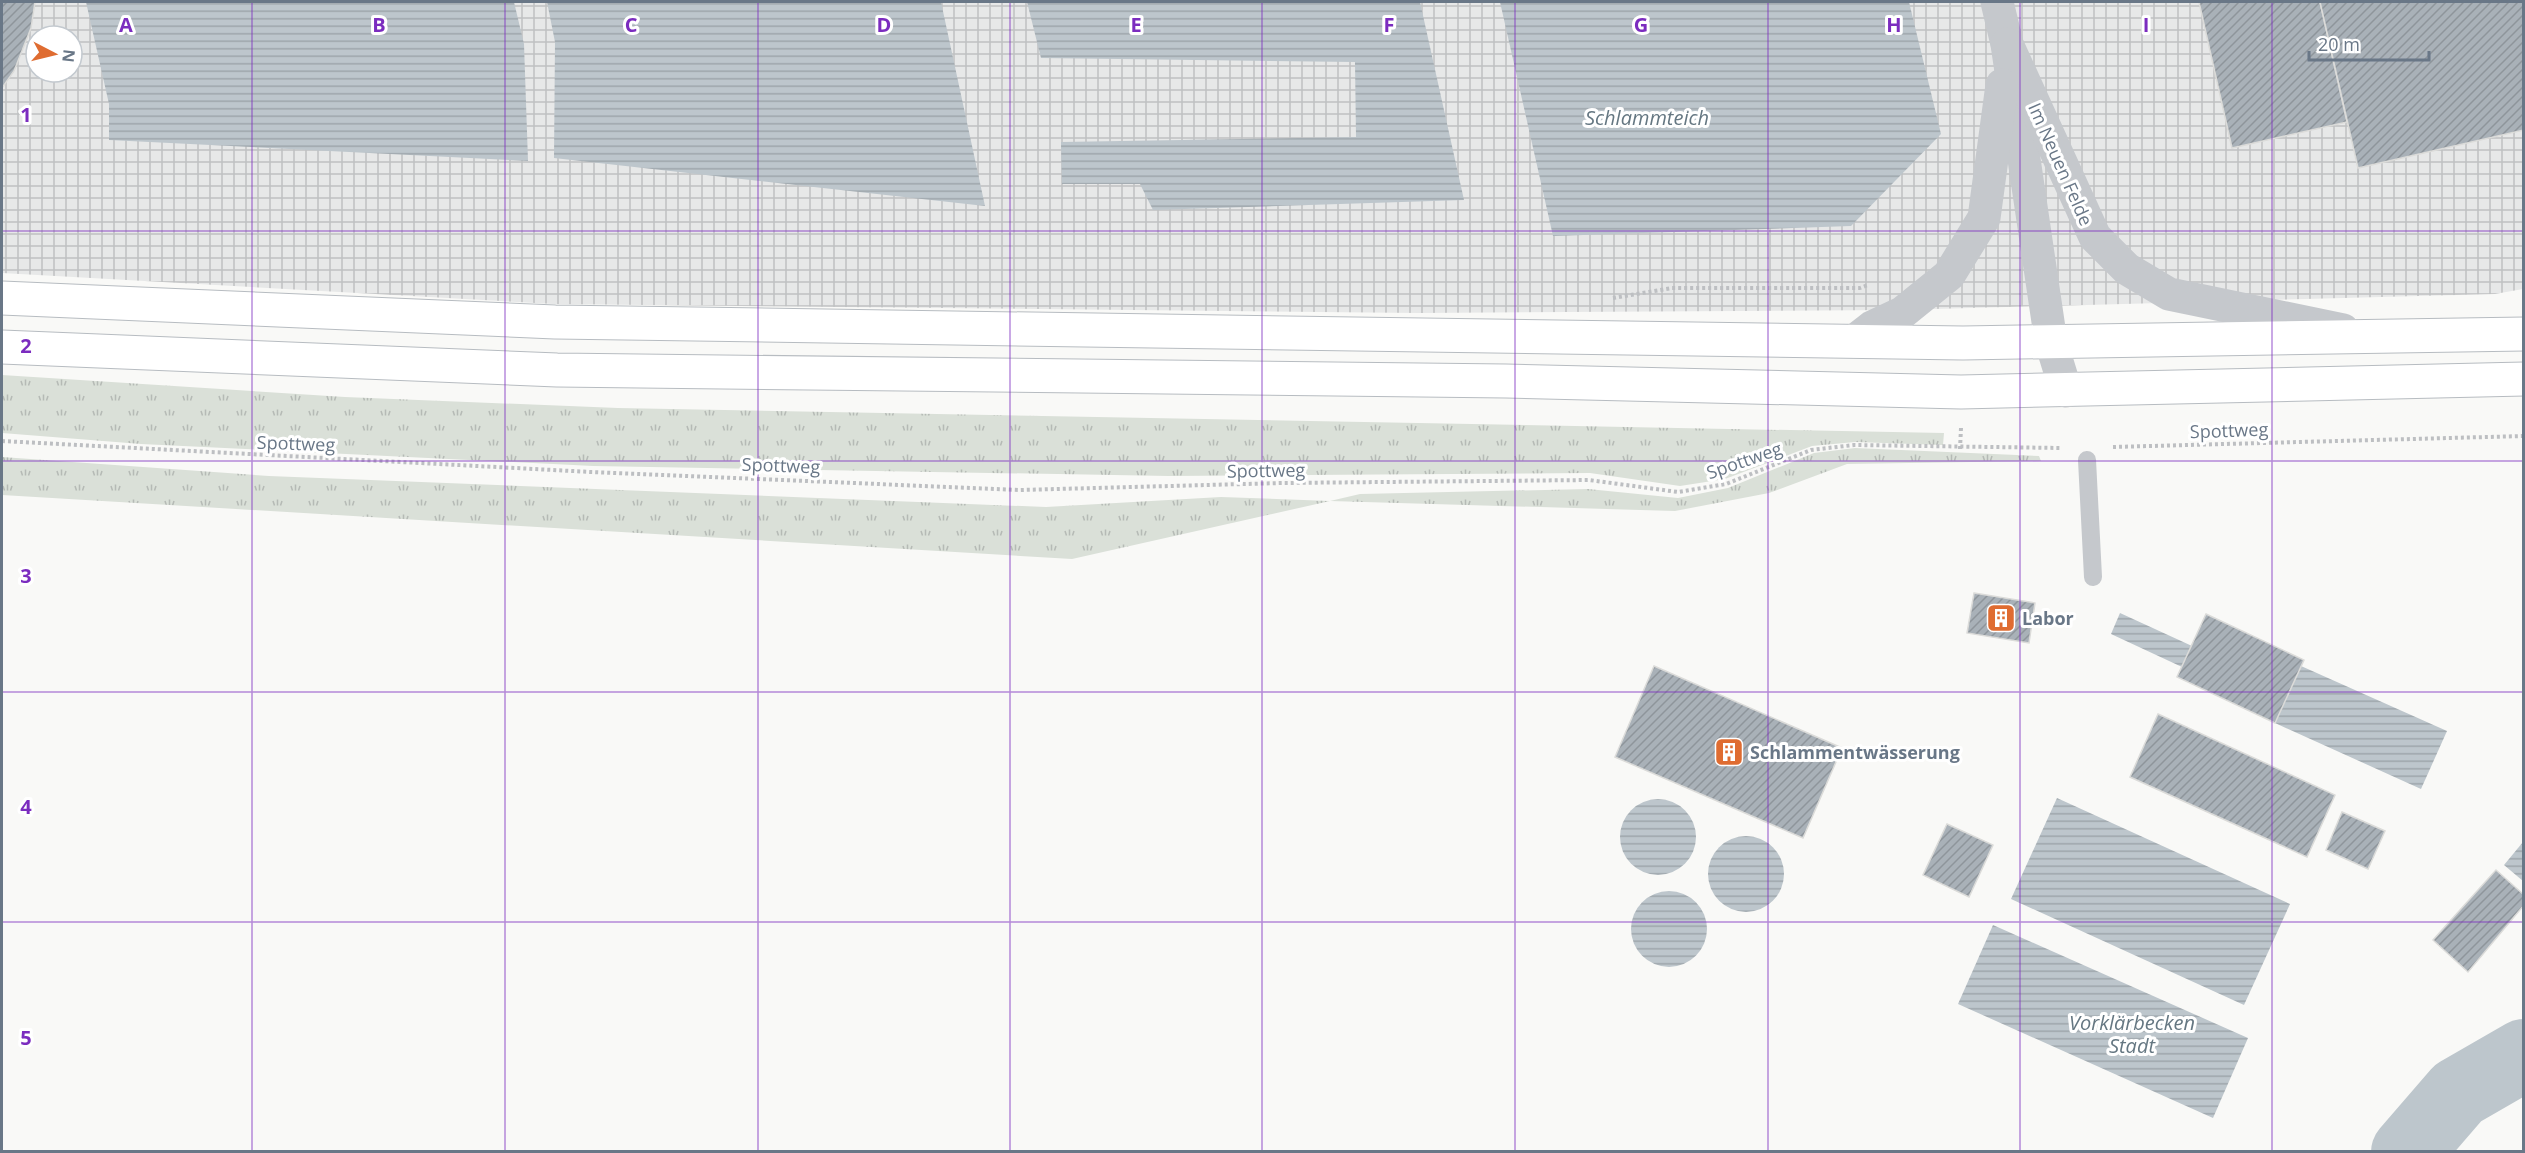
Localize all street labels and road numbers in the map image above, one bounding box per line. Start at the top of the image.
street label: Im Neuen Felde [2023,99,2099,229]
street label: Spottweg [2189,417,2269,443]
street label: Spottweg [256,430,336,456]
street label: Spottweg [1703,436,1785,484]
street label: Spottweg [741,452,821,478]
street label: Spottweg [1227,457,1306,483]

